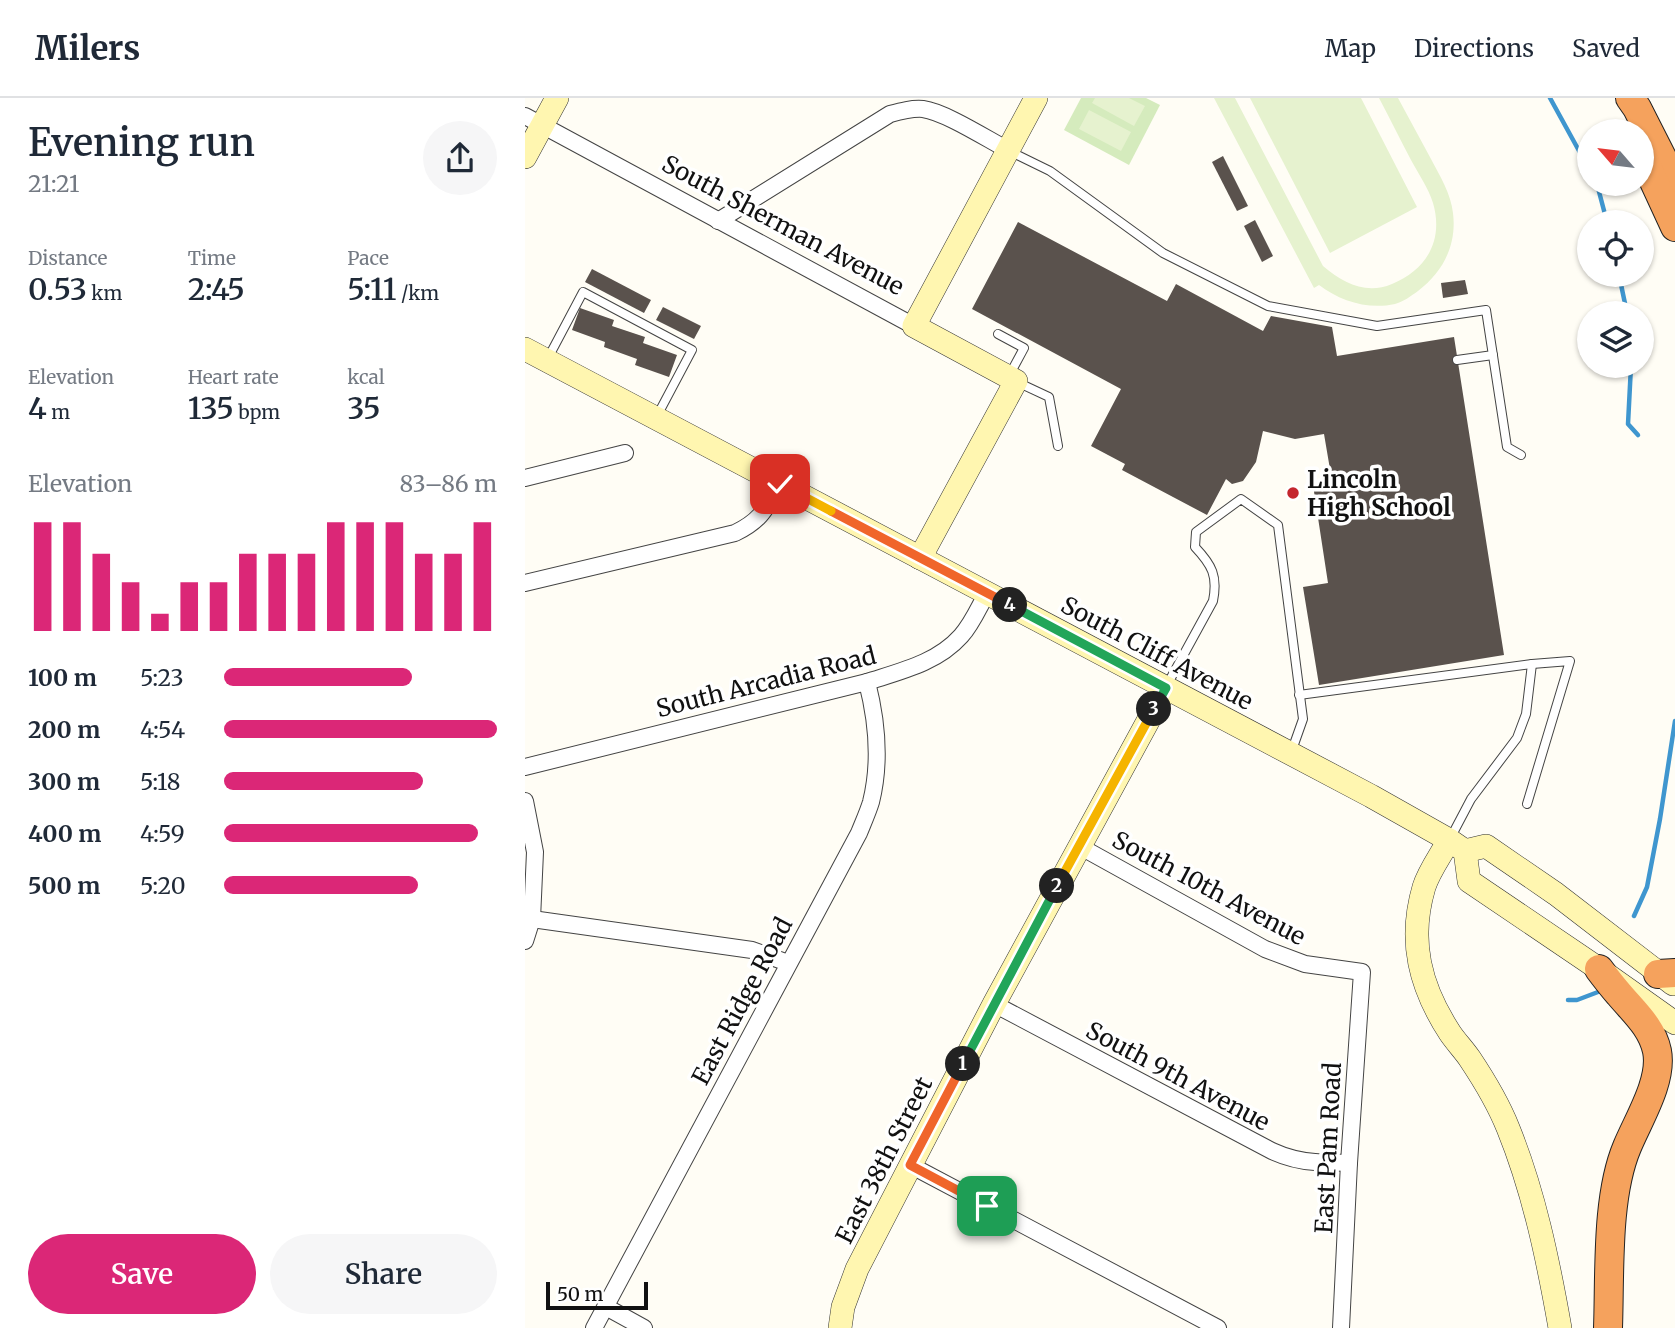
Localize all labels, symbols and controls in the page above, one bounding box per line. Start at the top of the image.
text: Milers [35,28,140,69]
text: Map [1325,33,1376,64]
text: Directions [1414,33,1534,64]
text: Saved [1572,33,1640,64]
text: Evening run [28,119,255,166]
north arrow [1577,119,1654,196]
map controls [1577,119,1654,378]
button: share [423,121,497,195]
street label: South Sherman Avenue [657,148,909,302]
text: 21:21 [28,169,79,198]
button: locate [1577,210,1654,287]
text: Distance [28,246,107,270]
text: Time [188,246,236,270]
text: Pace [347,246,389,270]
text: 0.53 [28,270,87,308]
text: 2:45 [188,270,245,308]
text: 5:11 [347,270,396,308]
text: km [87,281,122,305]
text: /km [396,281,439,305]
button: layers [1577,301,1654,378]
text: Elevation [28,365,114,389]
text: Heart rate [188,365,279,389]
text: kcal [347,365,385,389]
text: 4 [28,389,47,427]
text: 135 [188,389,234,427]
text: 35 [347,389,380,427]
text: m [47,400,70,424]
text: bpm [234,400,280,424]
pin [750,454,810,514]
place label: Lincoln High School [1307,464,1451,523]
icon: check [761,465,799,503]
text: Elevation [28,469,132,498]
text: 83–86 m [400,469,497,498]
marker: Lincoln High School [1285,485,1301,501]
pin: 4 [993,588,1028,622]
street label: South Cliff Avenue [1056,589,1258,717]
text: 4 [1003,592,1016,616]
street label: South Arcadia Road [653,640,879,724]
text: 100 m [28,663,97,692]
text: 5:23 [140,663,184,692]
pin: 3 [1137,692,1171,726]
text: 3 [1148,696,1159,720]
text: 200 m [28,715,100,744]
text: 4:54 [140,715,185,744]
text: 300 m [28,767,100,796]
text: 5:18 [140,767,180,796]
text: 400 m [28,819,102,848]
text: 4:59 [140,819,185,848]
street label: South 10th Avenue [1107,824,1311,952]
pin: 2 [1039,868,1075,904]
text: 500 m [28,871,100,900]
text: 5:20 [140,871,186,900]
text: 2 [1051,873,1062,897]
street label: East Ridge Road [685,912,799,1090]
street label: South 9th Avenue [1081,1015,1275,1137]
pin: 1 [945,1046,981,1082]
text: 1 [958,1051,967,1075]
street label: East Pam Road [1308,1062,1348,1234]
street label: East 38th Street [829,1071,940,1249]
pin [957,1176,1017,1236]
icon: arrive [968,1187,1006,1225]
button: Save [28,1234,256,1314]
button: Share [270,1234,497,1314]
scale bar [546,1279,647,1311]
text: 50 m [557,1282,603,1306]

